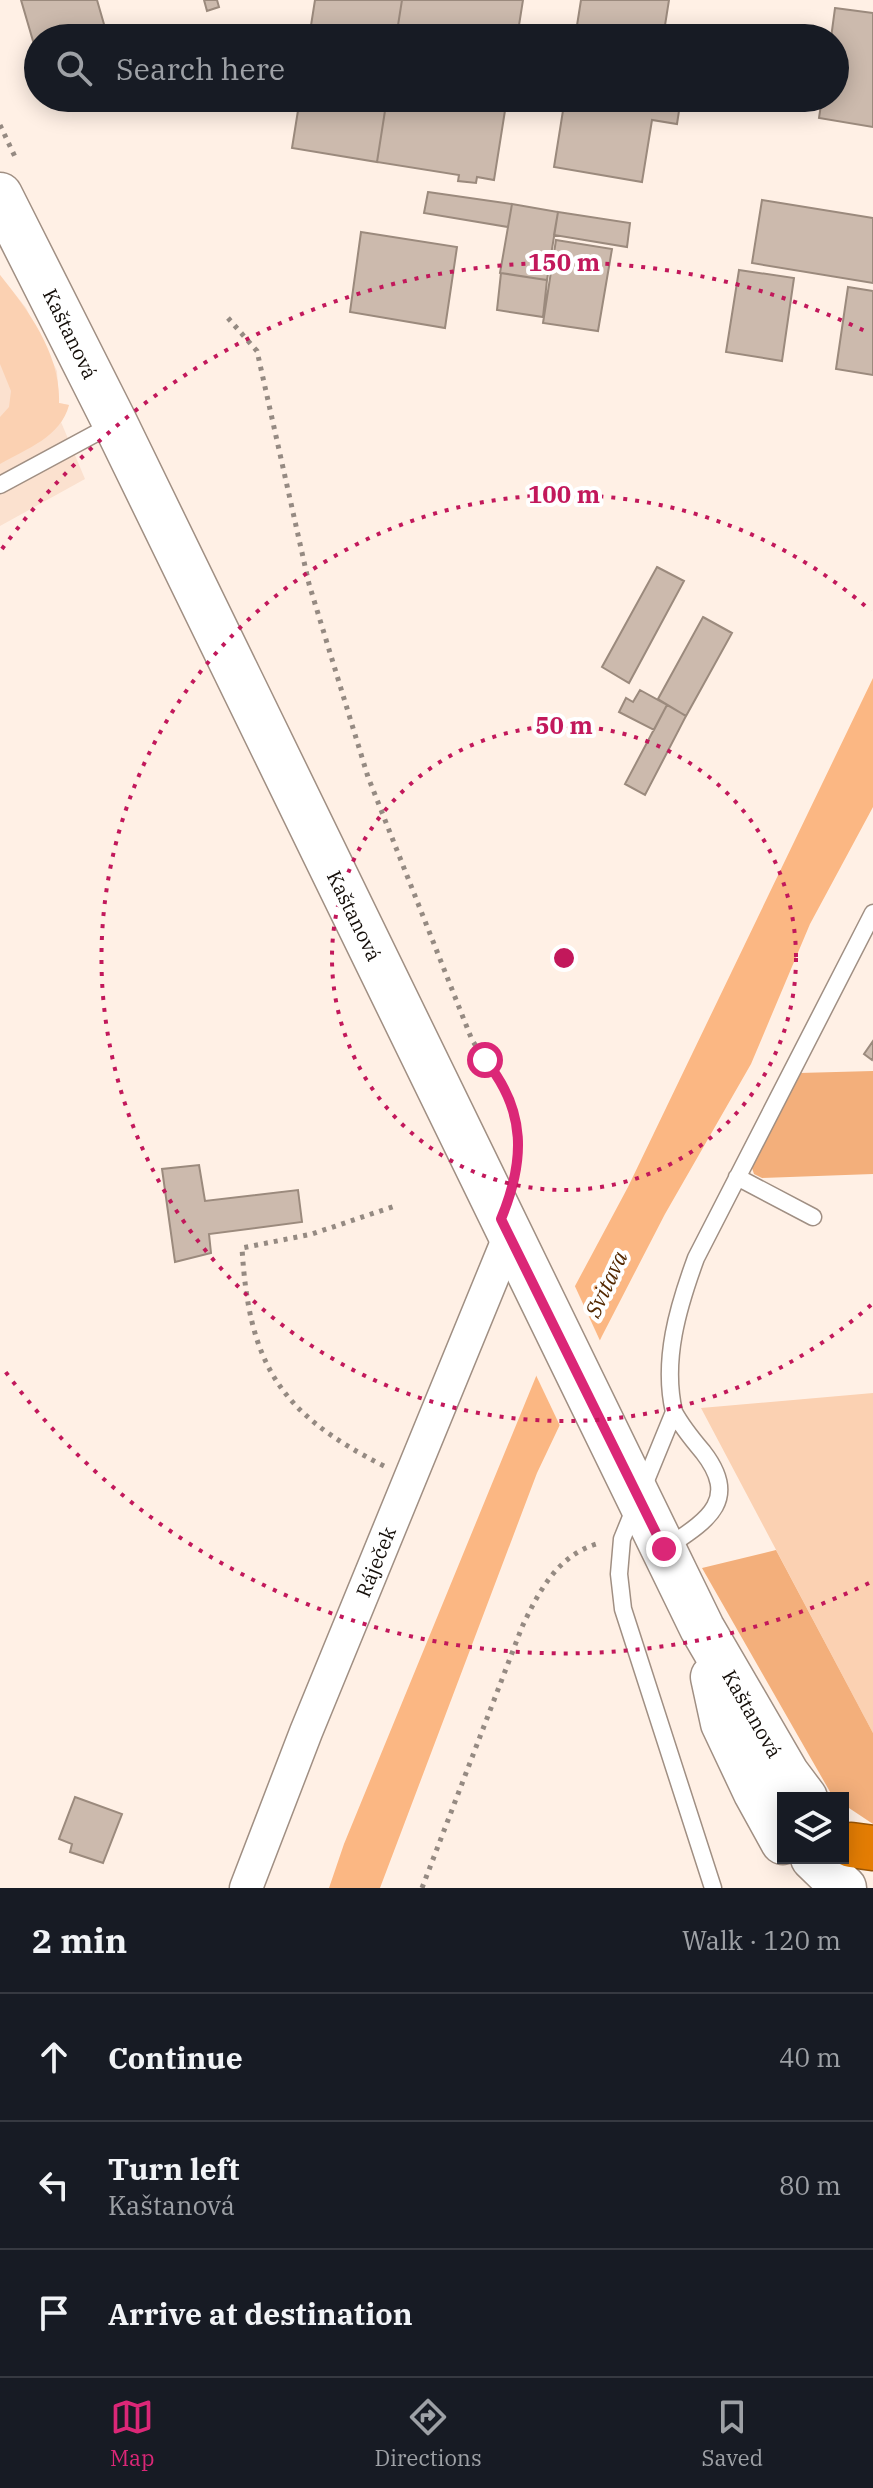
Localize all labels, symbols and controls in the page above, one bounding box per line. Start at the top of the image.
search box [24,24,849,112]
icon: search [52,46,96,90]
text: Search here [116,49,285,88]
text: 150 m [528,246,600,278]
street label: Kaštanová [37,284,104,384]
text: 100 m [528,478,600,510]
text: 50 m [535,709,593,741]
street label: Kaštanová [321,866,388,966]
centre of rings [550,944,578,972]
route start [467,1042,503,1078]
water label: Svitava [577,1246,634,1323]
street label: Ráječek [349,1522,402,1601]
route end [646,1531,682,1567]
street label: Kaštanová [716,1665,789,1763]
map controls [777,1792,849,1864]
button: layers [777,1792,849,1864]
text: 2 min [32,1918,127,1962]
text: Walk · 120 m [682,1923,841,1957]
icon: ahead [32,2035,76,2079]
text: Continue [108,2038,243,2077]
text: 40 m [779,2040,841,2074]
text: Turn left [108,2149,240,2188]
icon: left [32,2163,76,2207]
text: 80 m [779,2168,841,2202]
text: Kaštanová [108,2188,235,2222]
icon: arrive [32,2291,76,2335]
text: Arrive at destination [108,2294,413,2333]
tab: Map [110,2395,155,2472]
tab: Directions [374,2395,482,2472]
tab: Saved [701,2395,763,2472]

